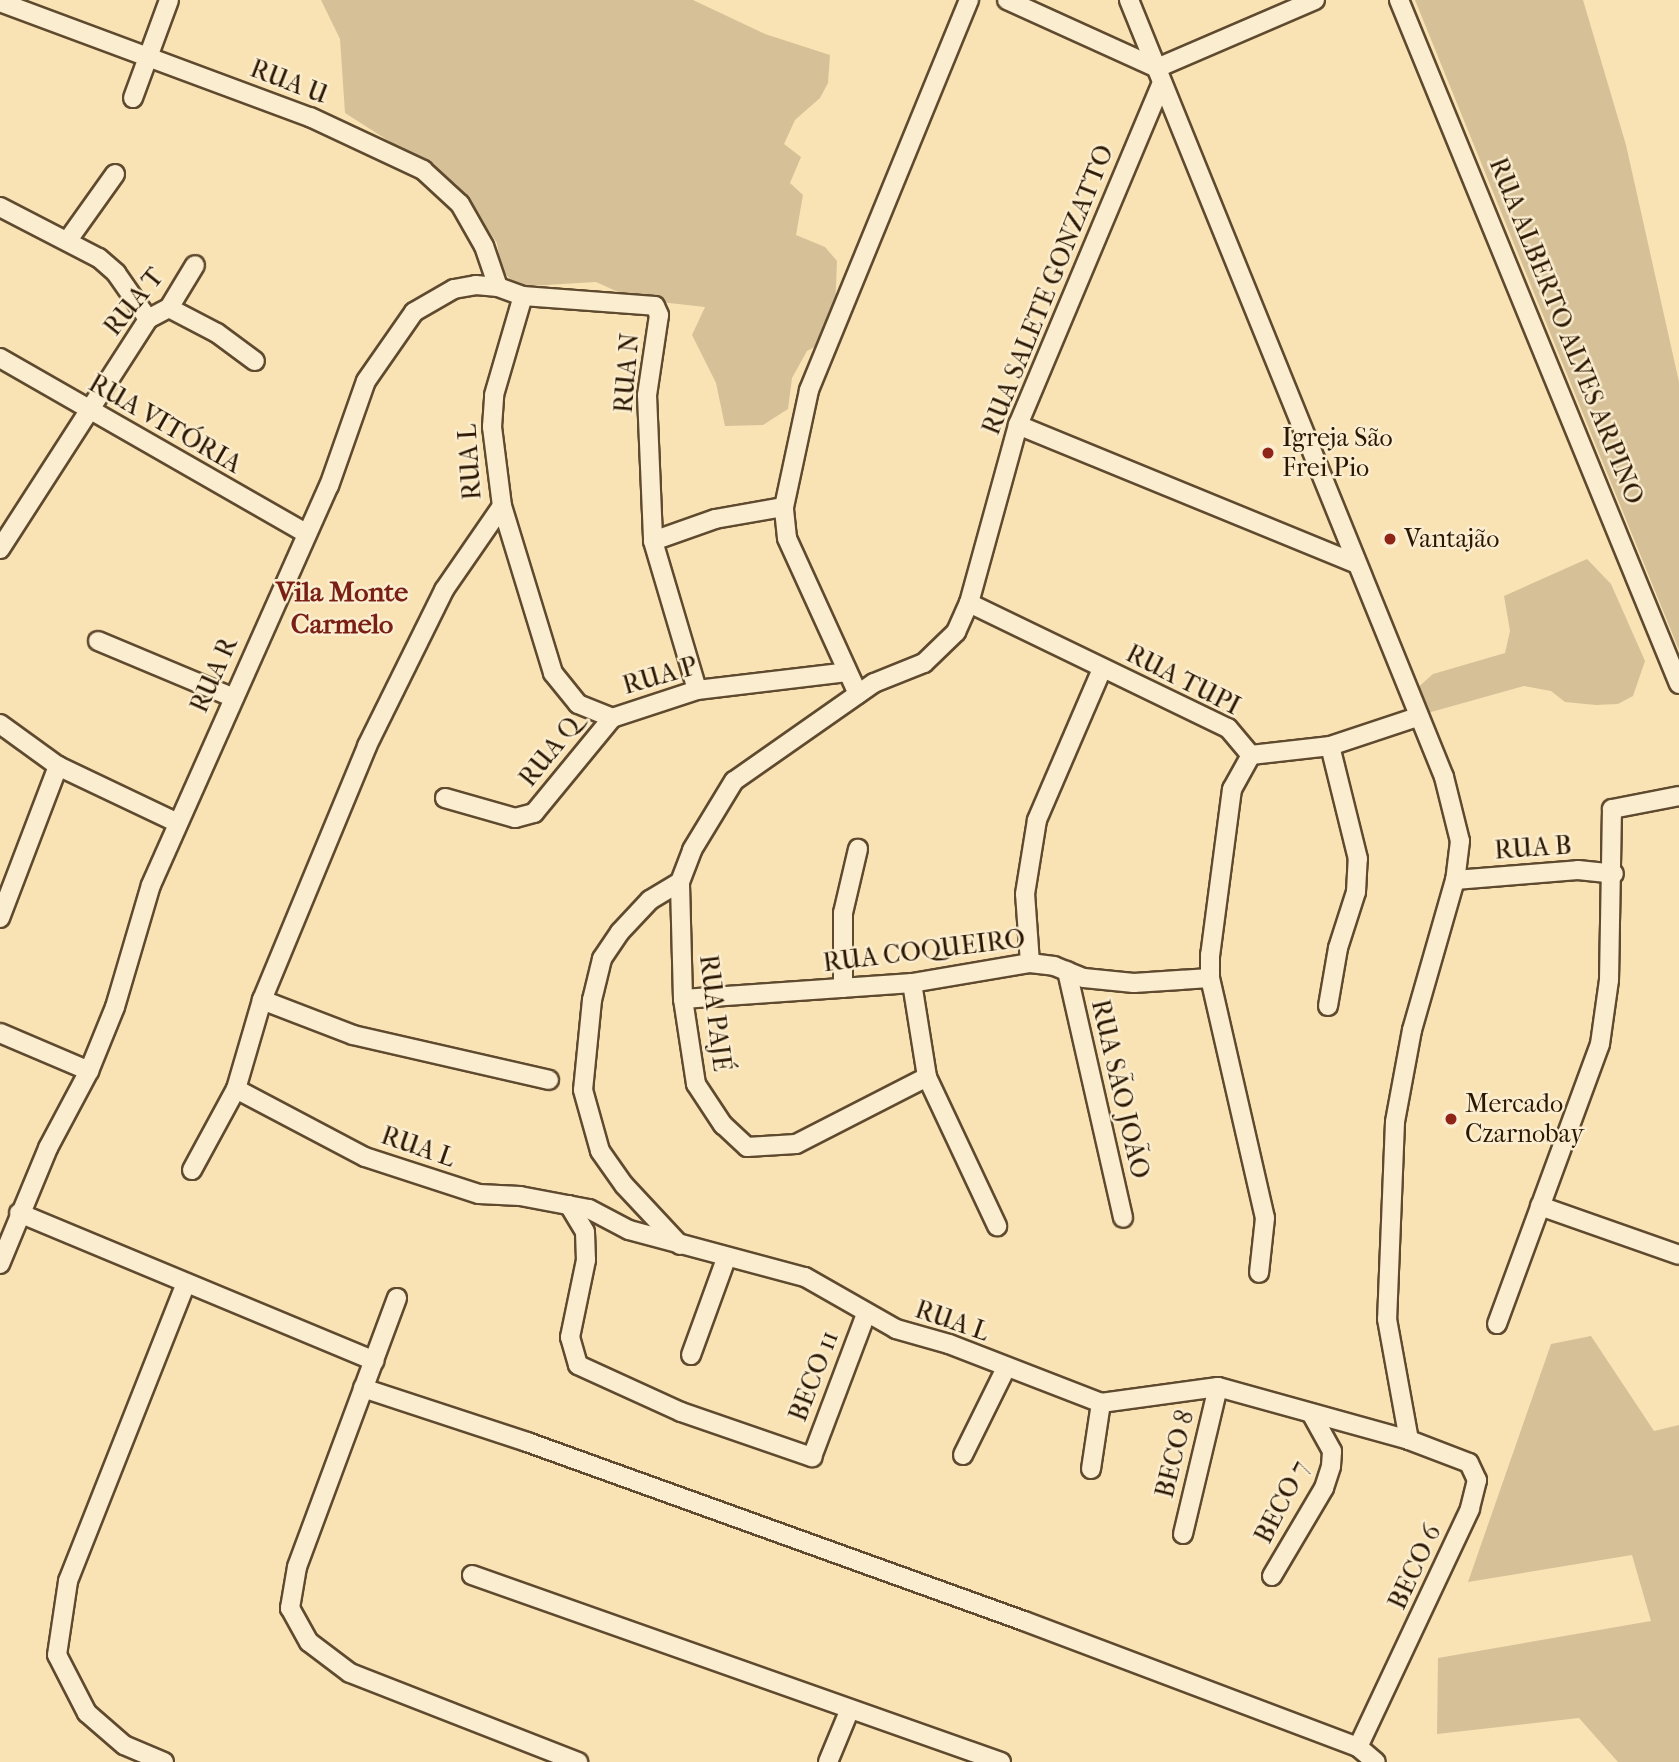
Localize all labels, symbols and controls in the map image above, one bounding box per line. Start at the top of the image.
street label: RUA U [246,53,332,111]
street label: RUA SALETE GONZATTO [976,141,1120,439]
street label: RUA ALBERTO ALVES ARPINO [1482,153,1650,509]
street label: RUA T [97,262,171,342]
street label: RUA N [608,332,646,414]
street label: RUA VITÓRIA [83,368,247,480]
place label: Igreja São Frei Pio [1282,422,1393,484]
street label: RUA L [452,423,488,501]
marker: Igreja São Frei Pio [1260,445,1276,461]
place label: Vantajão [1404,523,1499,555]
marker: Vantajão [1382,531,1398,547]
district label: Vila Monte Carmelo [276,575,408,641]
street label: RUA R [184,632,244,718]
street label: RUA TUPI [1121,638,1245,722]
street label: RUA P [619,650,701,702]
street label: RUA Q [513,711,587,793]
street label: RUA B [1493,830,1573,866]
street label: RUA COQUEIRO [821,923,1027,979]
street label: RUA PAJÉ [692,953,738,1073]
street label: RUA SÃO JOÃO [1084,996,1156,1182]
place label: Mercado Czarnobay [1465,1088,1584,1150]
marker: Mercado Czarnobay [1443,1111,1459,1127]
street label: RUA L [377,1120,459,1174]
street label: RUA L [911,1294,993,1348]
street label: BECO 11 [782,1326,846,1426]
street label: BECO 8 [1149,1407,1201,1501]
street label: BECO 7 [1248,1455,1316,1549]
street label: BECO 6 [1382,1519,1448,1615]

